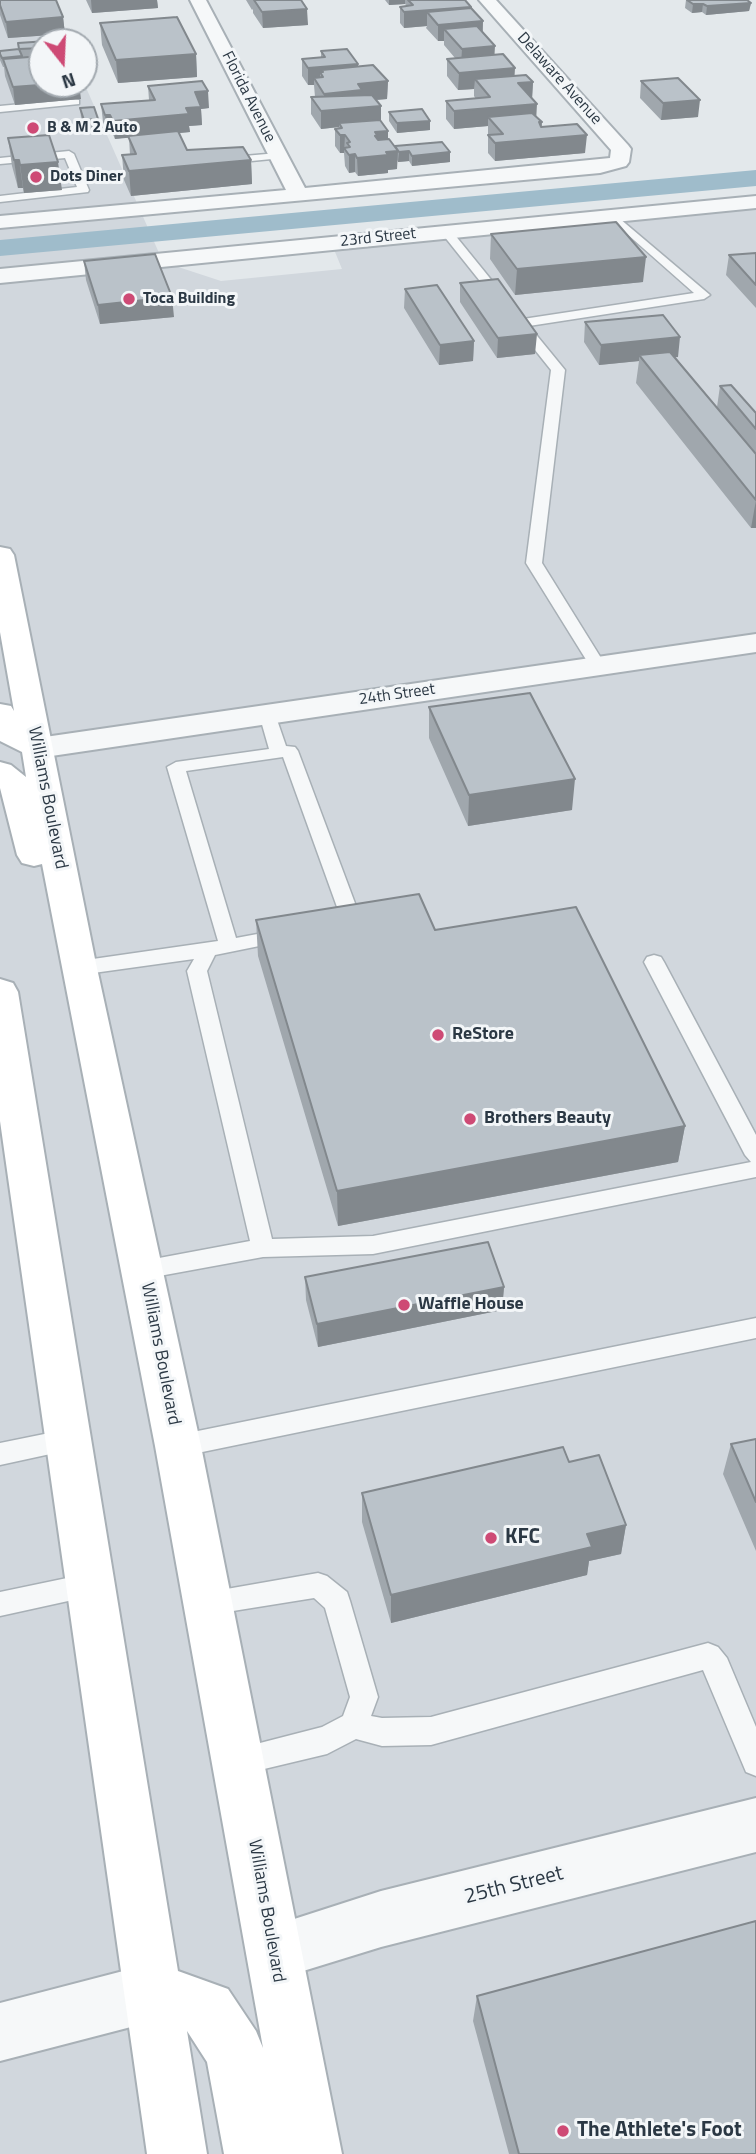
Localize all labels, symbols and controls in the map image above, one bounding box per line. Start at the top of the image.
north arrow [28,28,98,98]
street label: Delaware Avenue [513,29,605,129]
street label: Florida Avenue [217,48,279,146]
text: N [58,66,80,97]
place label: B & M 2 Auto [47,118,138,138]
marker: B & M 2 Auto [25,120,41,136]
place label: Dots Diner [50,167,123,187]
marker: Dots Diner [28,169,44,185]
street label: 23rd Street [339,224,417,252]
place label: Toca Building [143,289,235,309]
marker: Toca Building [121,291,137,307]
street label: 24th Street [358,680,436,710]
street label: Williams Boulevard [23,725,71,871]
place label: ReStore [452,1024,514,1046]
marker: ReStore [430,1027,446,1043]
place label: Brothers Beauty [484,1108,611,1130]
marker: Brothers Beauty [462,1111,478,1127]
street label: Williams Boulevard [136,1281,184,1427]
place label: Waffle House [418,1294,524,1316]
marker: Waffle House [396,1297,412,1313]
place label: KFC [505,1525,540,1551]
marker: KFC [483,1530,499,1546]
street label: Williams Boulevard [243,1838,289,1984]
street label: 25th Street [462,1862,566,1910]
place label: The Athlete's Foot [577,2118,742,2144]
marker: The Athlete's Foot [555,2123,571,2139]

